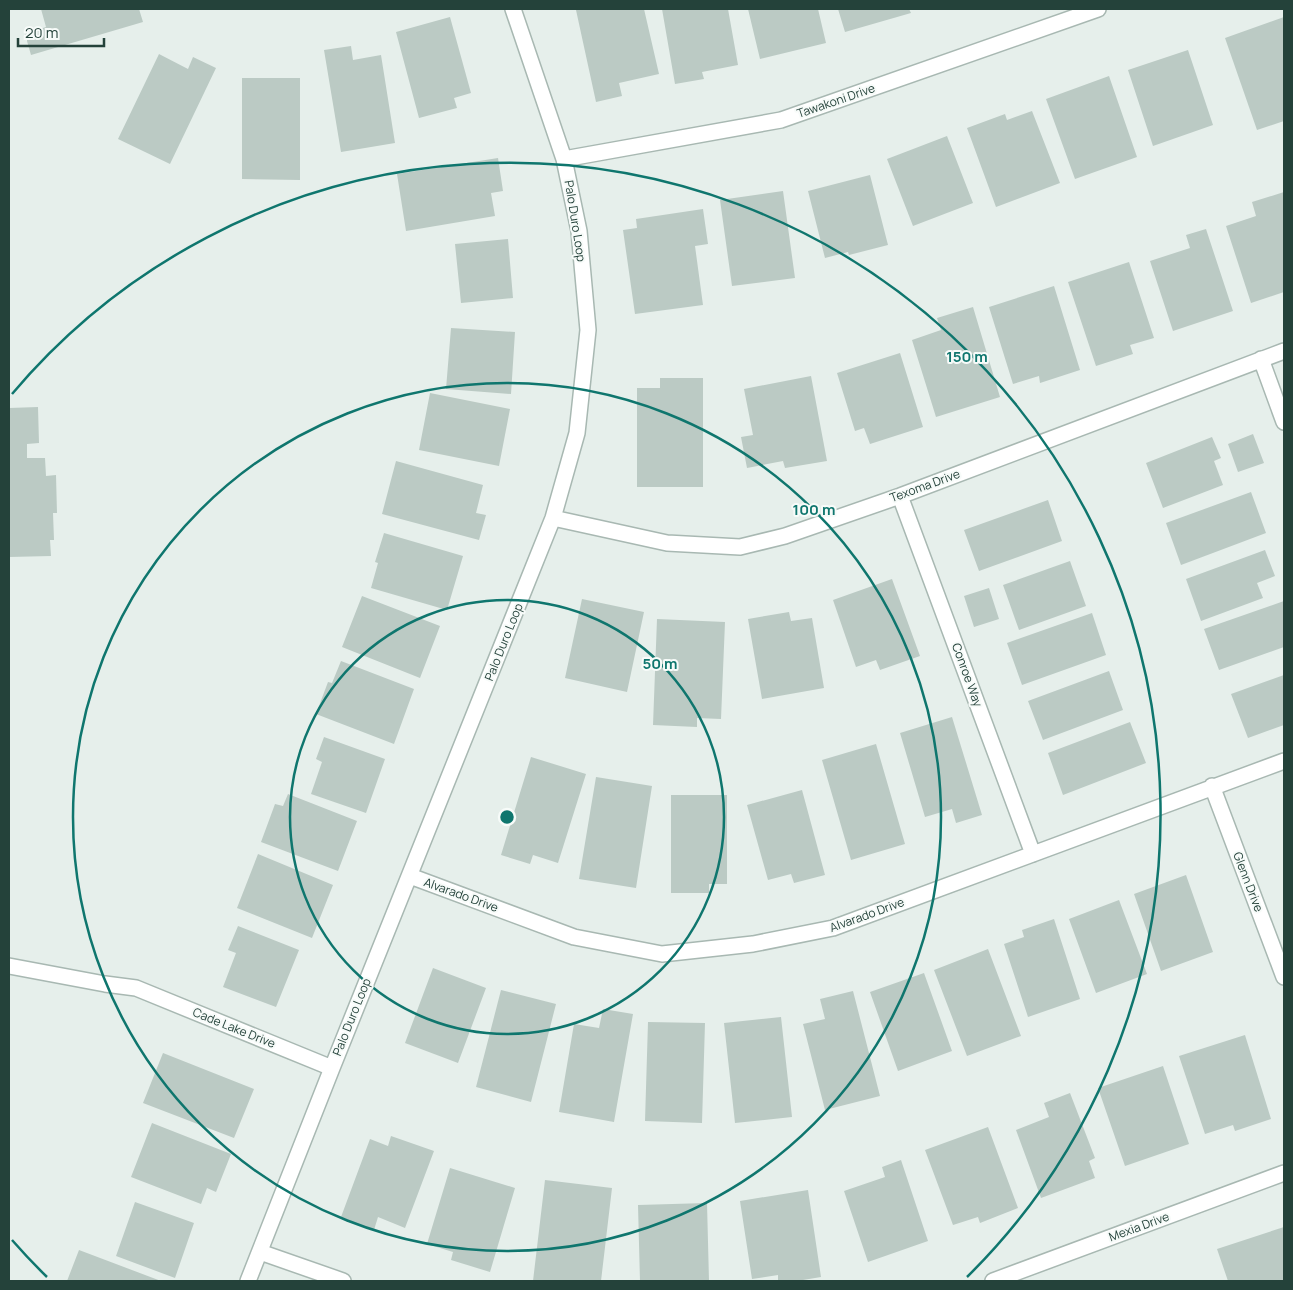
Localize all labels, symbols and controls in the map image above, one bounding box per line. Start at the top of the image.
scale bar [18,15,104,47]
text: 20 m [25,22,58,43]
street label: Tawakoni Drive [795,79,877,122]
street label: Palo Duro Loop [561,179,590,263]
text: 150 m [946,346,988,367]
street label: Texoma Drive [887,465,962,506]
text: 100 m [793,499,835,520]
street label: Palo Duro Loop [480,600,527,683]
street label: Conroe Way [948,641,987,710]
text: 50 m [642,653,678,674]
centre of rings [498,808,516,826]
street label: Glenn Drive [1229,849,1268,914]
street label: Alvarado Drive [422,873,501,916]
street label: Alvarado Drive [827,893,906,936]
street label: Palo Duro Loop [328,975,375,1058]
street label: Cade Lake Drive [190,1003,278,1052]
street label: Mexia Drive [1106,1208,1171,1245]

